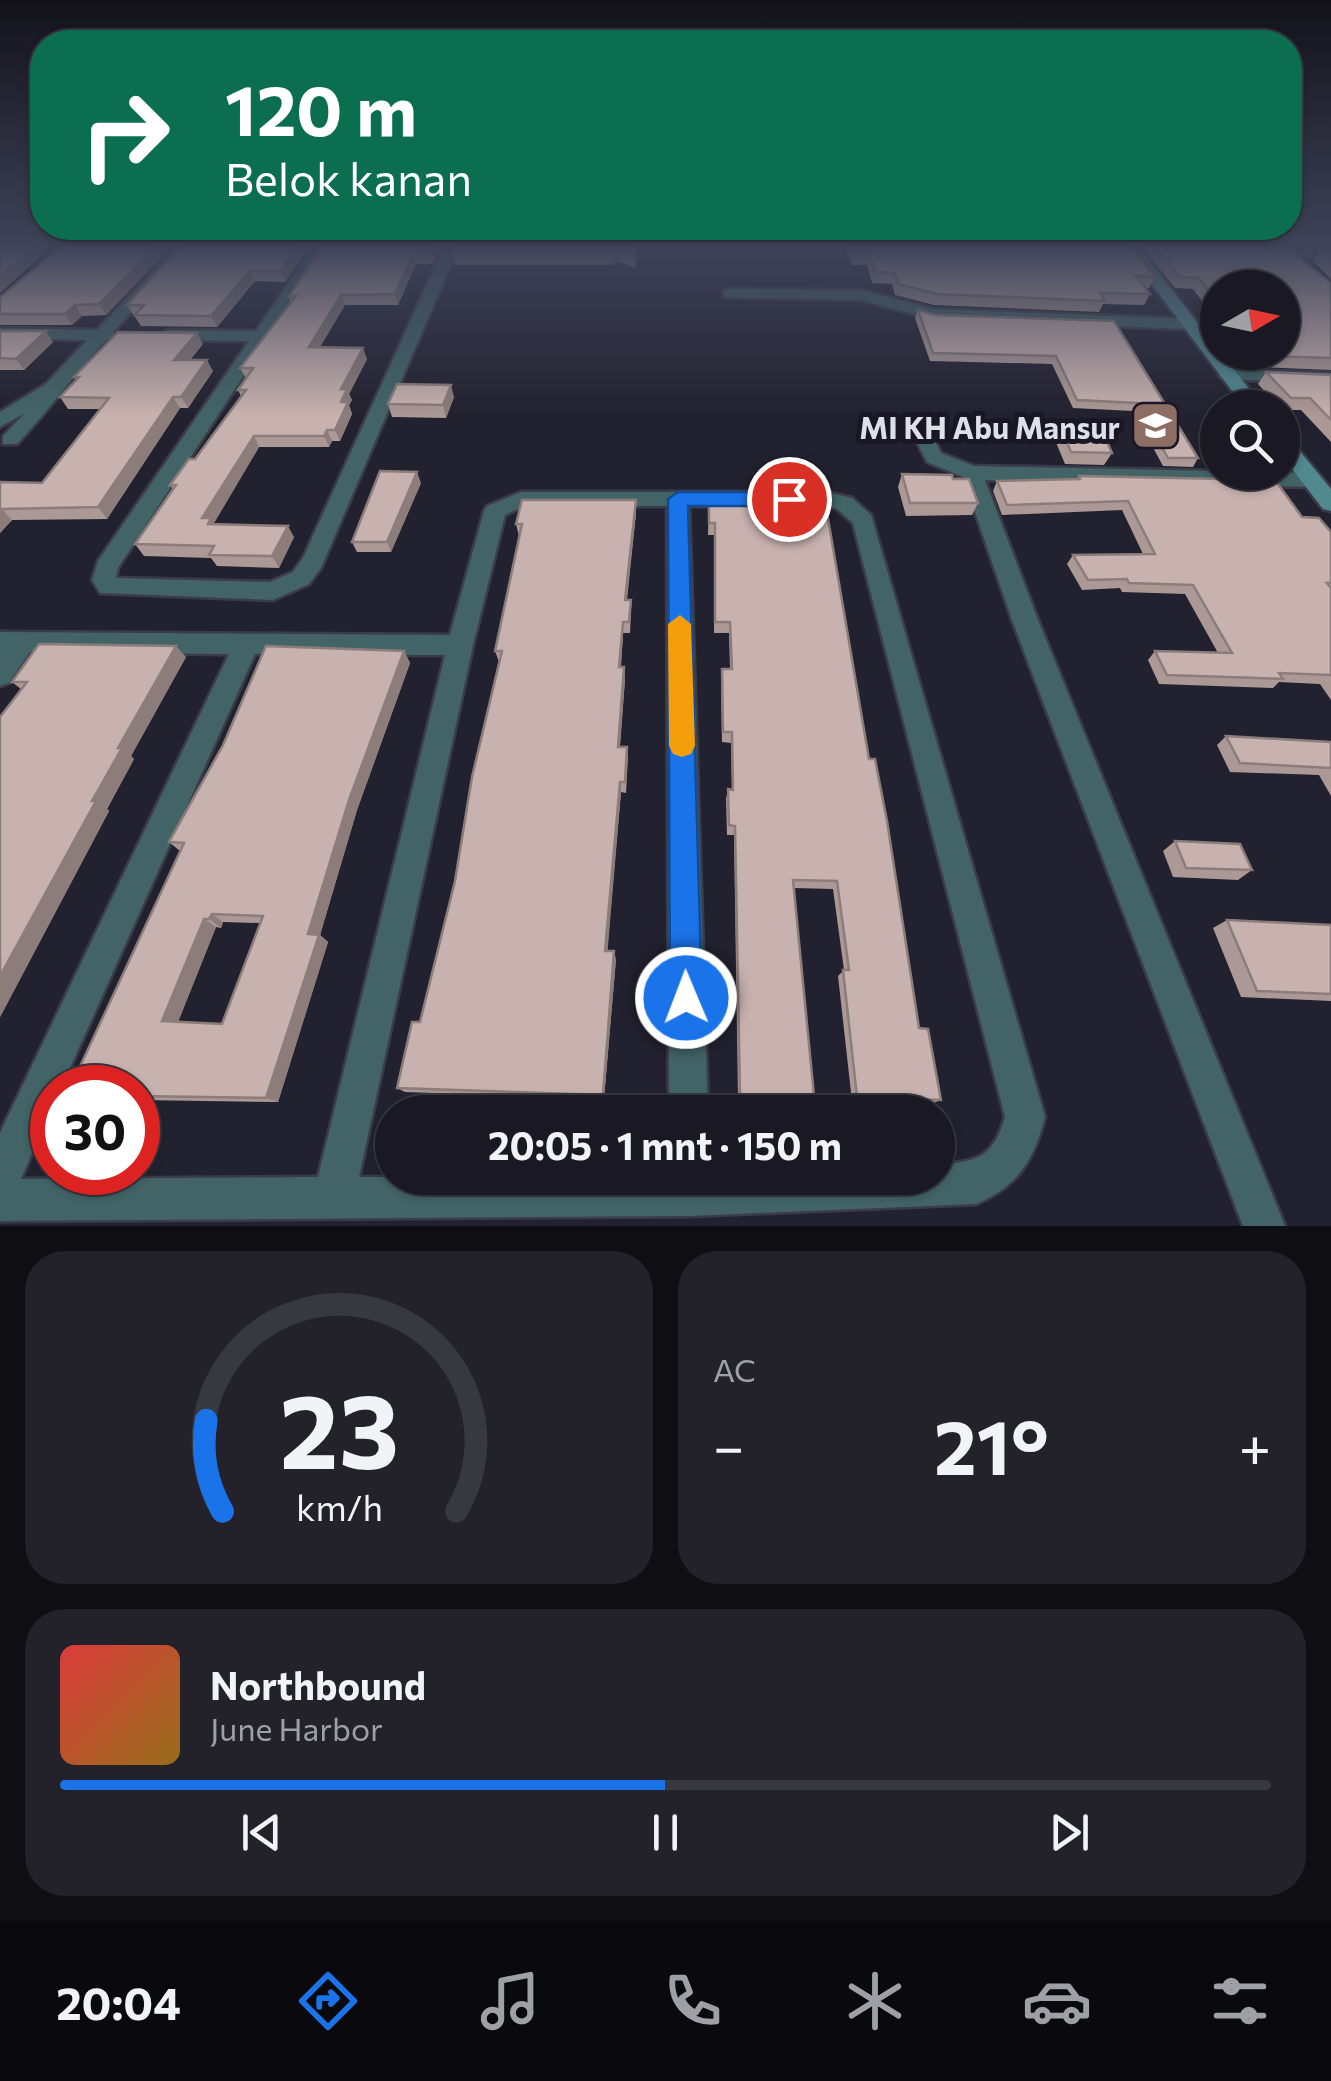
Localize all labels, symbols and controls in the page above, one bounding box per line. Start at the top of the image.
text: 120 m [225,65,417,150]
icon: right [60,70,190,200]
text: Belok kanan [225,150,472,205]
north arrow [1200,270,1300,370]
map controls [1200,270,1300,490]
button: search [1200,390,1300,490]
school or university icon: MI KH Abu Mansur [1129,400,1181,452]
place label: MI KH Abu Mansur [859,408,1120,445]
pin [747,457,832,542]
icon: arrive [762,472,817,527]
position arrow [634,946,738,1050]
speed limit sign: 30 [30,1065,160,1195]
text: 20:05 · 1 mnt · 150 m [488,1121,842,1168]
text: AC [713,1349,756,1389]
text: 23 [279,1363,399,1490]
text: 21° [934,1399,1049,1490]
text: − [713,1411,744,1478]
text: + [1239,1411,1271,1478]
text: km/h [296,1485,382,1528]
text: Northbound [210,1661,426,1708]
text: June Harbor [210,1708,383,1748]
icon: previous [234,1805,289,1860]
icon: pause [638,1805,693,1860]
icon: next [1042,1805,1097,1860]
icon: directions [293,1966,363,2036]
icon: music [475,1966,545,2036]
icon: phone [658,1966,728,2036]
icon: climate [840,1966,910,2036]
icon: car [1022,1966,1092,2036]
icon: filters [1205,1966,1275,2036]
text: 20:04 [56,1974,181,2029]

